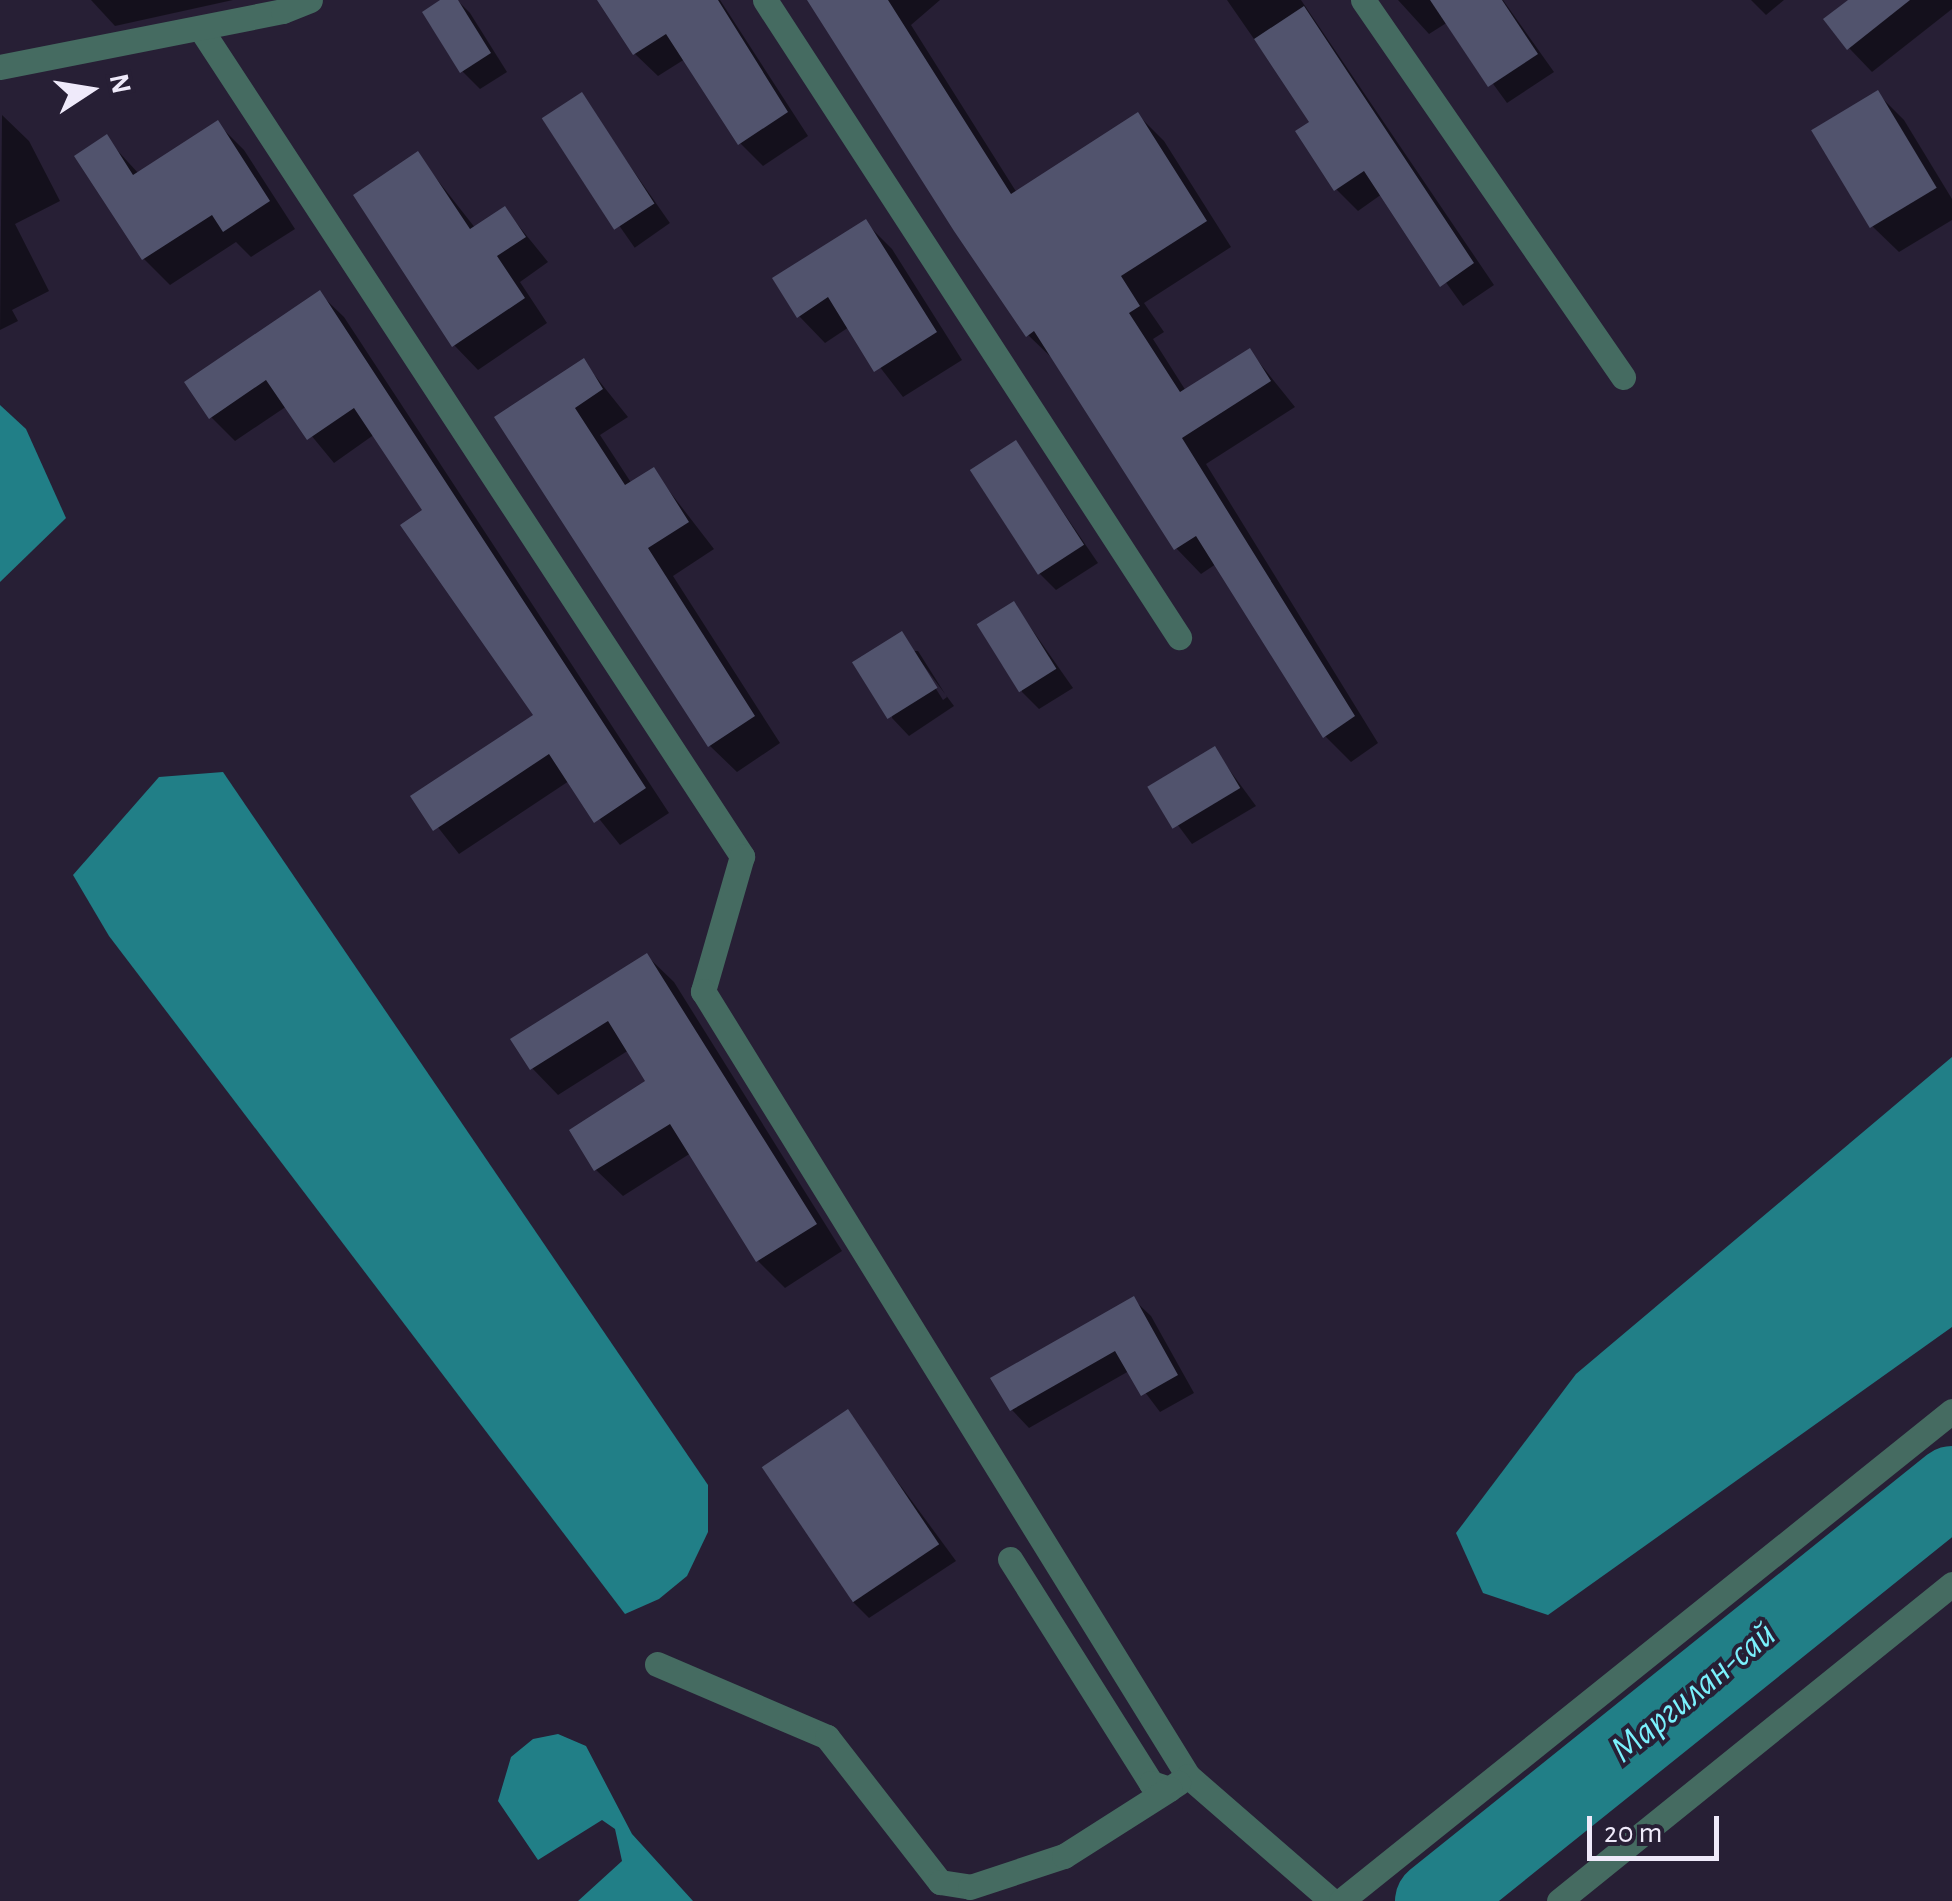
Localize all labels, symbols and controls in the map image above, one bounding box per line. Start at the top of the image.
north arrow [40,40,140,140]
text: N [104,71,135,96]
water label: Маргилан-сай [1602,1612,1786,1774]
scale bar [1592,1796,1724,1858]
text: 20 m [1604,1818,1662,1848]

